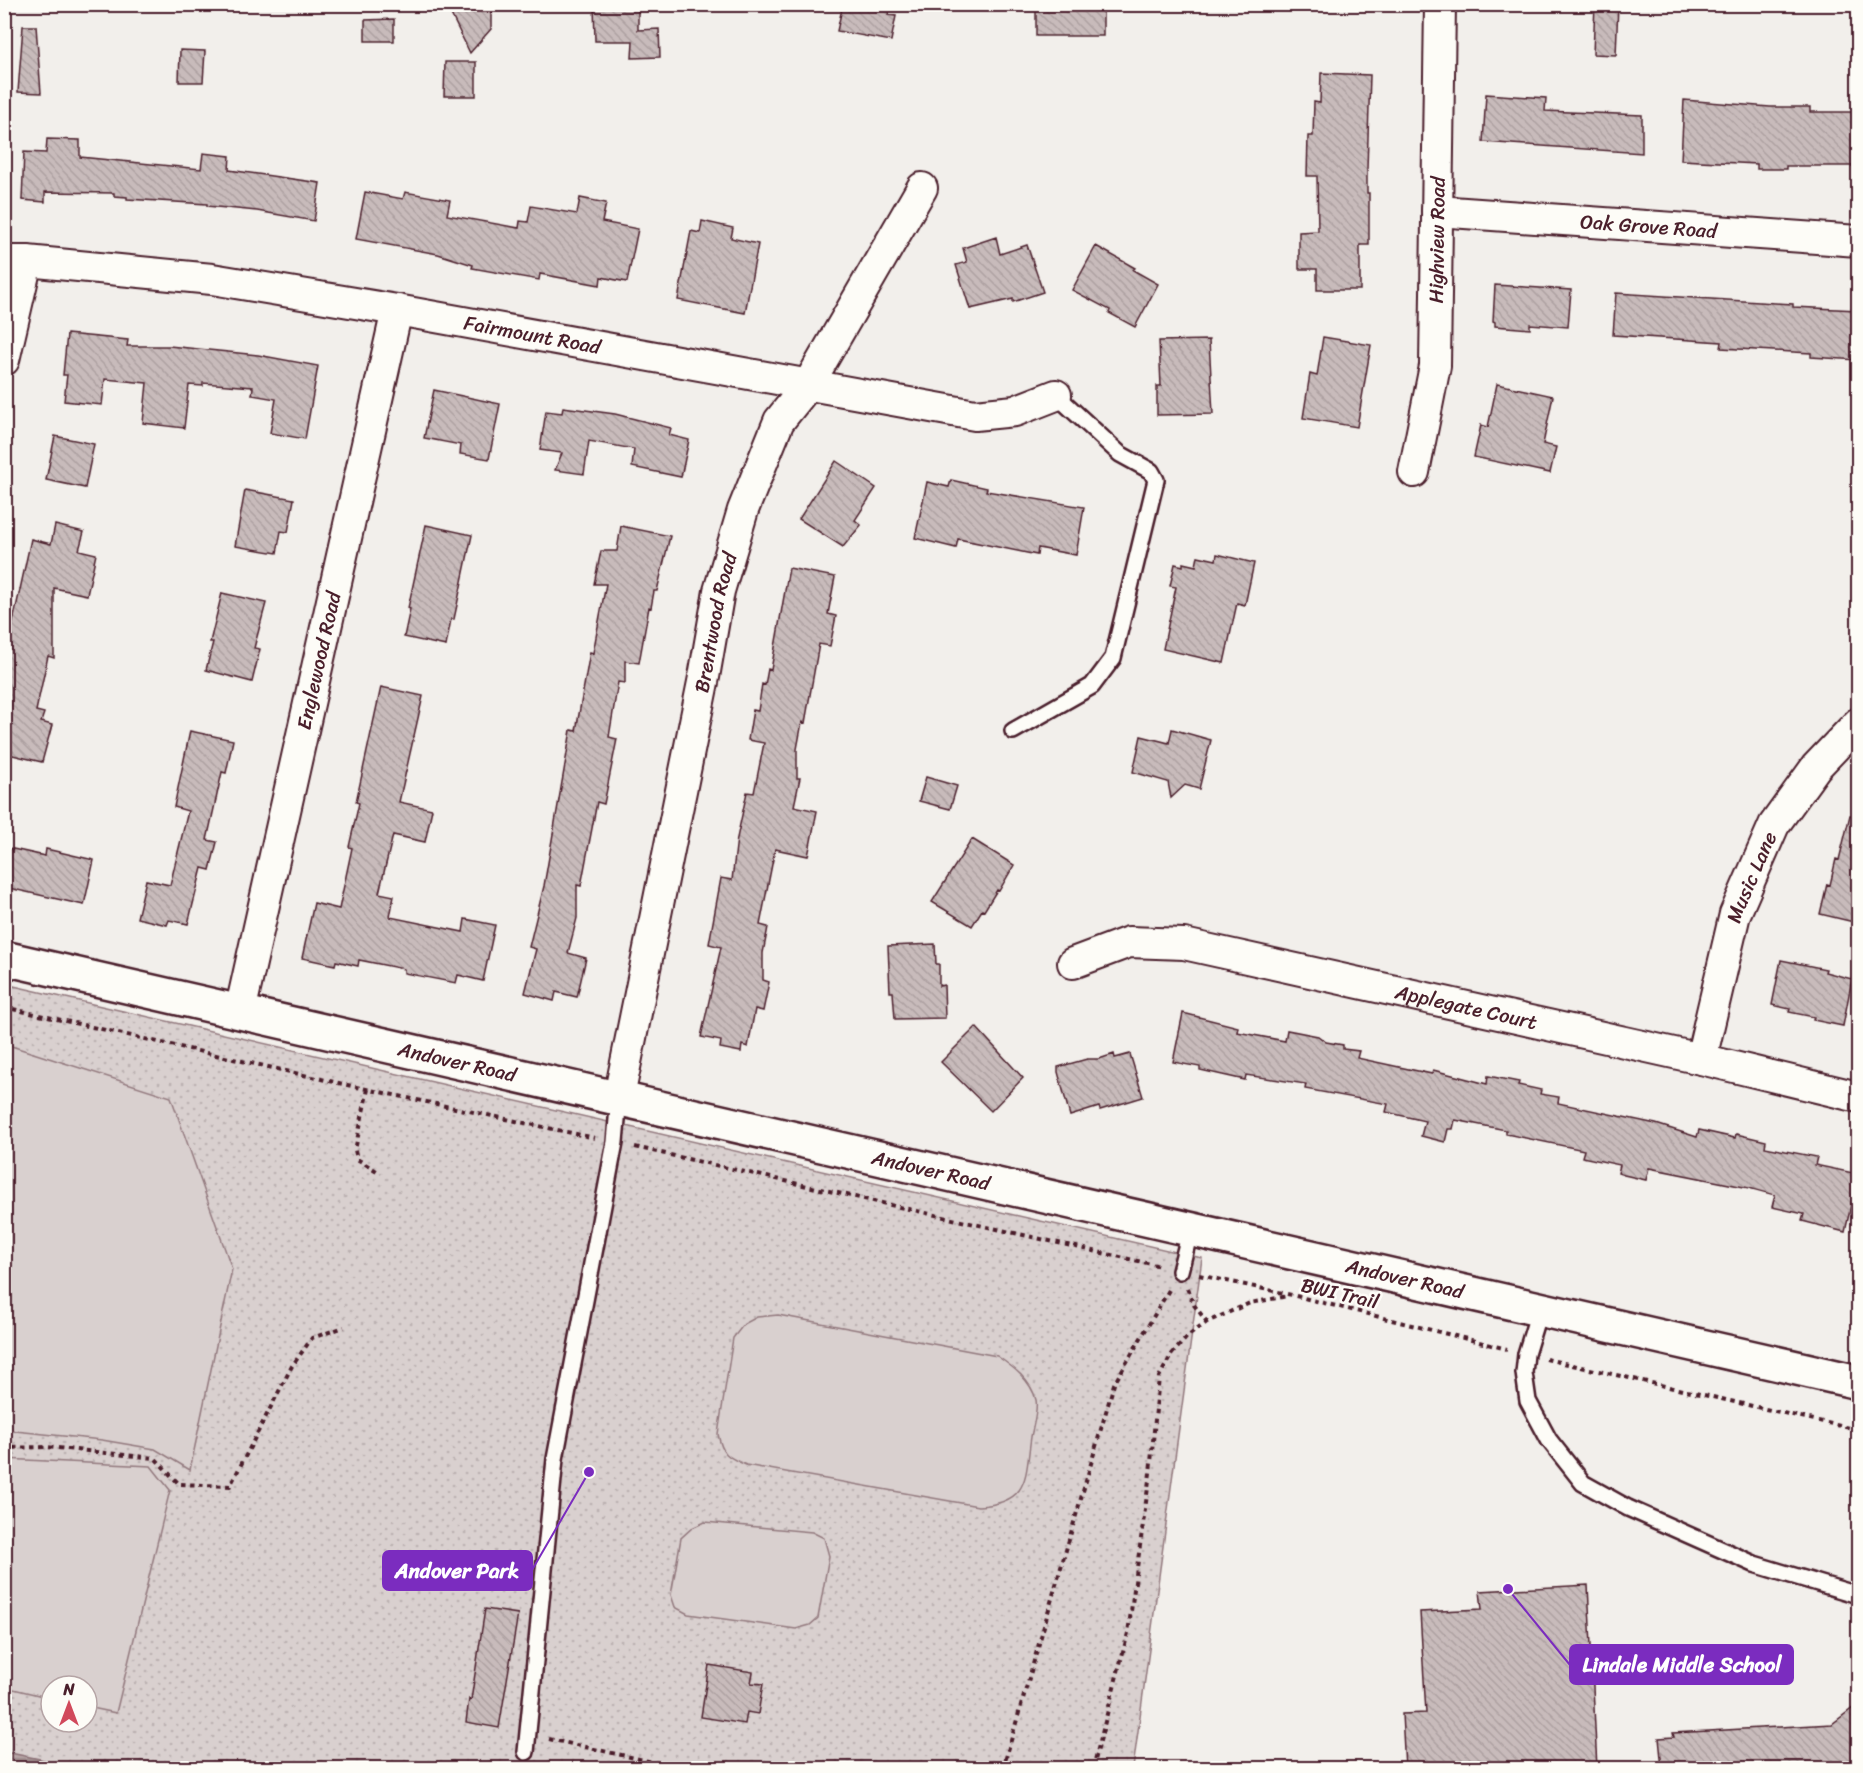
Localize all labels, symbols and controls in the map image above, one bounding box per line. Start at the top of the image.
street label: Highview Road [1419,175,1456,304]
street label: Oak Grove Road [1579,204,1719,249]
street label: Fairmount Road [461,305,605,365]
street label: Brentwood Road [684,547,748,696]
street label: Englewood Road [287,587,352,733]
street label: Music Lane [1716,826,1787,927]
street label: Applegate Court [1391,974,1541,1040]
street label: Andover Road [394,1031,521,1093]
street label: Andover Road [867,1140,995,1201]
street label: Andover Road [1341,1248,1469,1310]
street label: BWI Trail [1297,1268,1384,1320]
callout: Andover Park [383,1551,532,1590]
text: Andover Park [394,1552,519,1590]
callout: Lindale Middle School [1570,1645,1793,1684]
text: Lindale Middle School [1582,1646,1783,1684]
north arrow [39,1674,99,1734]
text: N [62,1675,75,1704]

